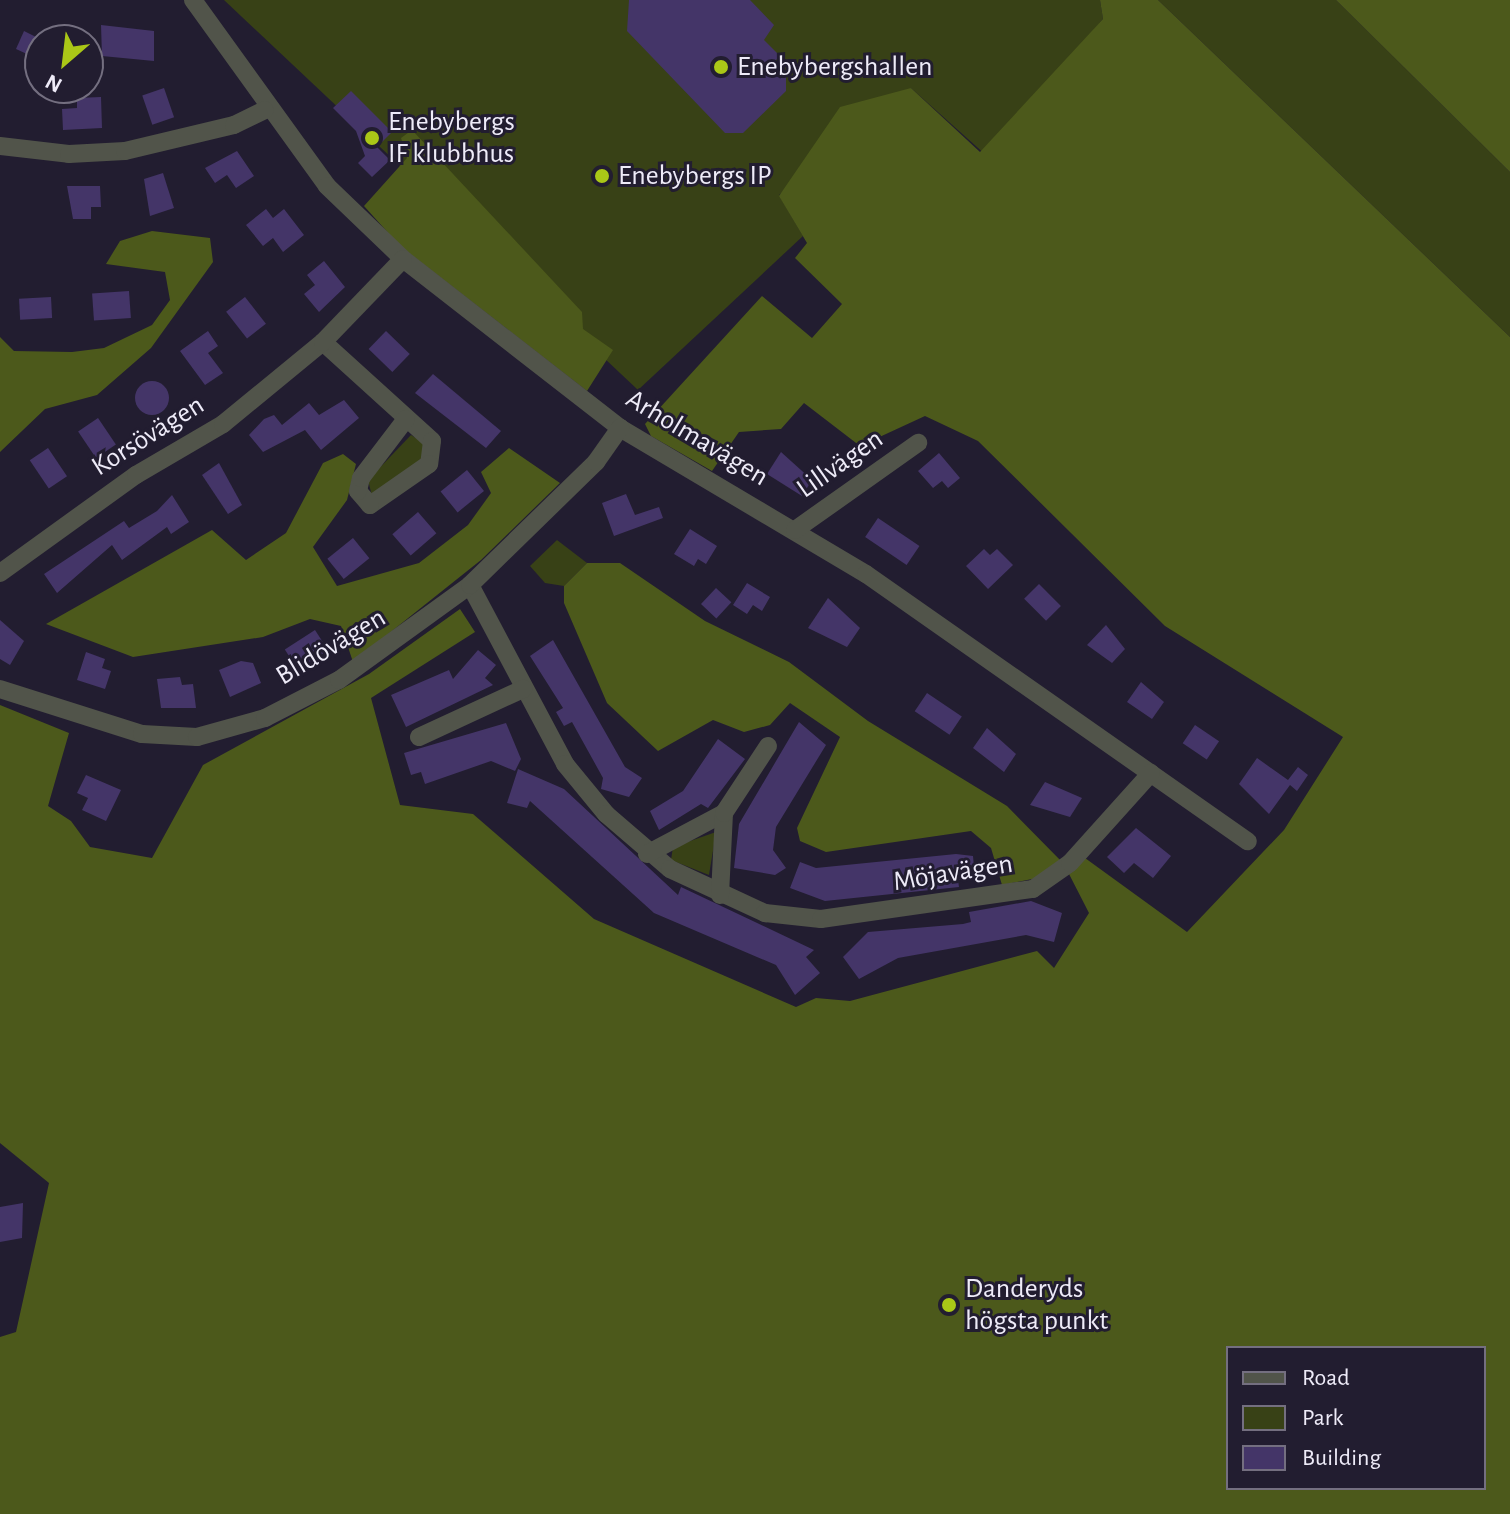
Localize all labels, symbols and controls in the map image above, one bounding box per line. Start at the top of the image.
north arrow [24,24,104,104]
place label: Enebybergshallen [737,50,933,84]
marker: Enebybergshallen [712,58,730,76]
text: N [42,70,66,97]
place label: Enebybergs IF klubbhus [388,105,515,171]
marker: Enebybergs IF klubbhus [363,129,381,147]
place label: Enebybergs IP [618,159,772,193]
marker: Enebybergs IP [593,167,611,185]
street label: Arholmavägen [620,382,774,494]
street label: Korsövägen [86,388,210,484]
street label: Lillvägen [790,422,890,506]
street label: Blidövägen [270,601,392,693]
street label: Möjavägen [891,847,1015,899]
place label: Danderyds högsta punkt [965,1272,1108,1338]
marker: Danderyds högsta punkt [940,1296,958,1314]
legend [1226,1346,1486,1490]
text: Road [1302,1366,1350,1390]
text: Park [1302,1406,1343,1430]
text: Building [1302,1446,1381,1470]

